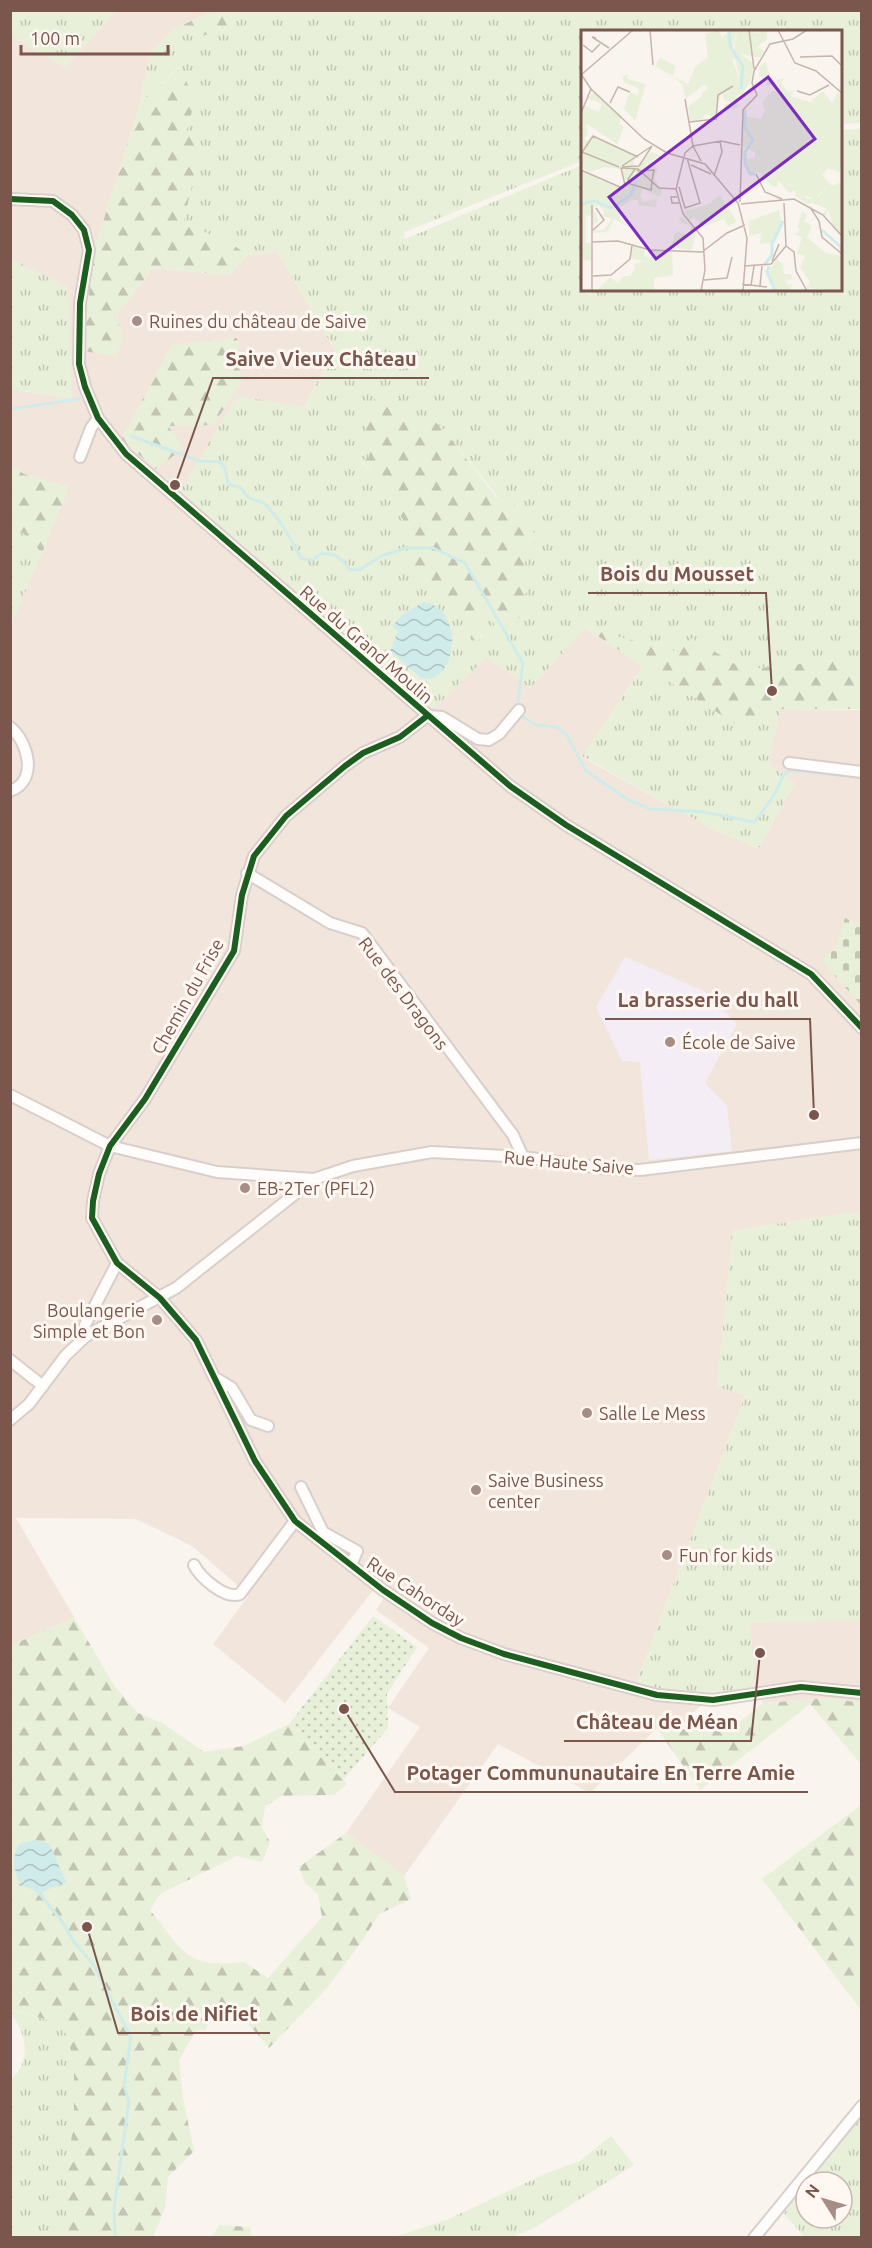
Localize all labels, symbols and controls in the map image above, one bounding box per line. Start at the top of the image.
scale bar [21,18,168,56]
text: 100 m [30,28,80,48]
inset map [581,30,842,291]
place label: Ruines du château de Saive [149,311,367,331]
marker: Ruines du château de Saive [130,314,144,328]
callout: Saive Vieux Château [213,340,429,378]
text: Saive Vieux Château [225,347,417,370]
callout: Bois du Mousset [588,555,766,593]
text: Bois du Mousset [600,562,754,585]
street label: Rue du Grand Moulin [297,581,437,707]
street label: Rue des Dragons [355,933,453,1053]
street label: Chemin du Frise [147,935,227,1057]
callout: La brasserie du hall [605,981,810,1019]
text: La brasserie du hall [617,988,799,1011]
place label: École de Saive [682,1031,796,1052]
marker: École de Saive [663,1035,677,1049]
street label: Rue Haute Saive [503,1146,635,1178]
place label: EB-2Ter (PFL2) [257,1178,375,1199]
marker: EB-2Ter (PFL2) [238,1181,252,1195]
place label: Boulangerie Simple et Bon [33,1300,145,1341]
marker: Boulangerie Simple et Bon [150,1313,164,1327]
place label: Salle Le Mess [599,1403,706,1423]
marker: Salle Le Mess [580,1406,594,1420]
place label: Saive Business center [488,1470,604,1511]
marker: Saive Business center [469,1483,483,1497]
place label: Fun for kids [679,1545,773,1565]
marker: Fun for kids [660,1548,674,1562]
street label: Rue Cahorday [364,1552,469,1630]
callout: Château de Méan [564,1703,751,1741]
text: Château de Méan [576,1710,738,1733]
callout: Potager Commununautaire En Terre Amie [395,1754,808,1792]
text: Potager Commununautaire En Terre Amie [407,1761,795,1784]
callout: Bois de Nifiet [118,1995,270,2033]
text: Bois de Nifiet [130,2002,258,2025]
north arrow [794,2170,854,2230]
text: N [801,2181,823,2201]

